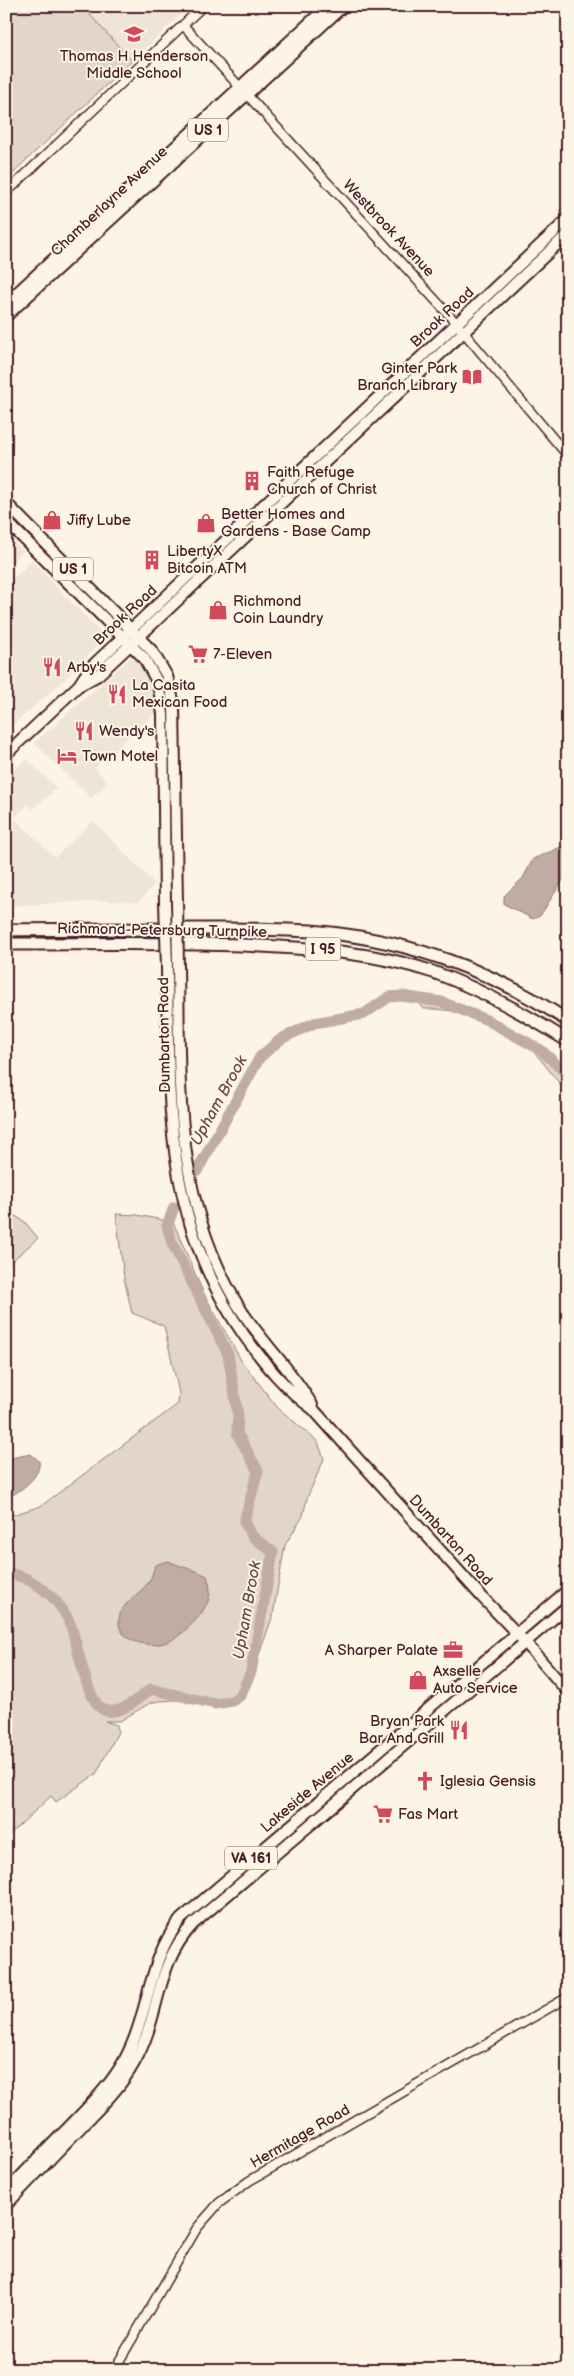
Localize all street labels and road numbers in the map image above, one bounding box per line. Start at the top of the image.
road number: US 1 [188,118,228,142]
street label: Chamberlayne Avenue [47,142,172,260]
street label: Westbrook Avenue [339,176,439,281]
street label: Brook Road [407,283,478,352]
road number: US 1 [53,558,93,580]
street label: Brook Road [90,581,161,650]
street label: Richmond-Petersburg Turnpike [57,919,267,942]
road number: I 95 [306,938,340,961]
street label: Dumbarton Road [154,977,175,1093]
street label: Dumbarton Road [405,1491,496,1590]
street label: Lakeside Avenue [257,1748,358,1837]
road number: VA 161 [225,1846,277,1870]
street label: Hermitage Road [247,2100,353,2173]

